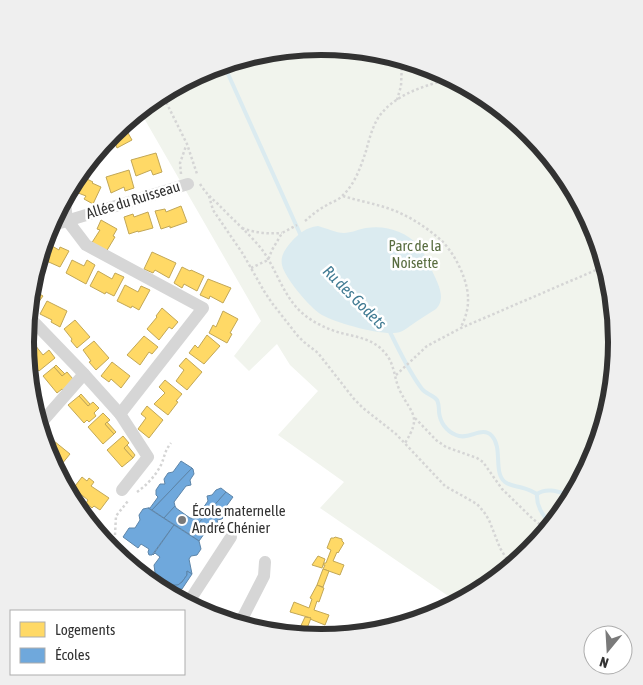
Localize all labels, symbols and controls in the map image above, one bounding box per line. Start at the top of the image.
street label: Allée du Ruisseau [84,177,182,222]
park label: Parc de la Noisette [389,237,442,271]
water label: Ru des Godets [320,262,391,333]
place label: École maternelle André Chénier [192,502,286,536]
marker: École maternelle André Chénier [176,514,188,526]
legend [10,610,185,675]
text: Logements [55,621,115,638]
north arrow [583,625,633,675]
text: Écoles [55,646,90,663]
text: N [598,653,610,671]

